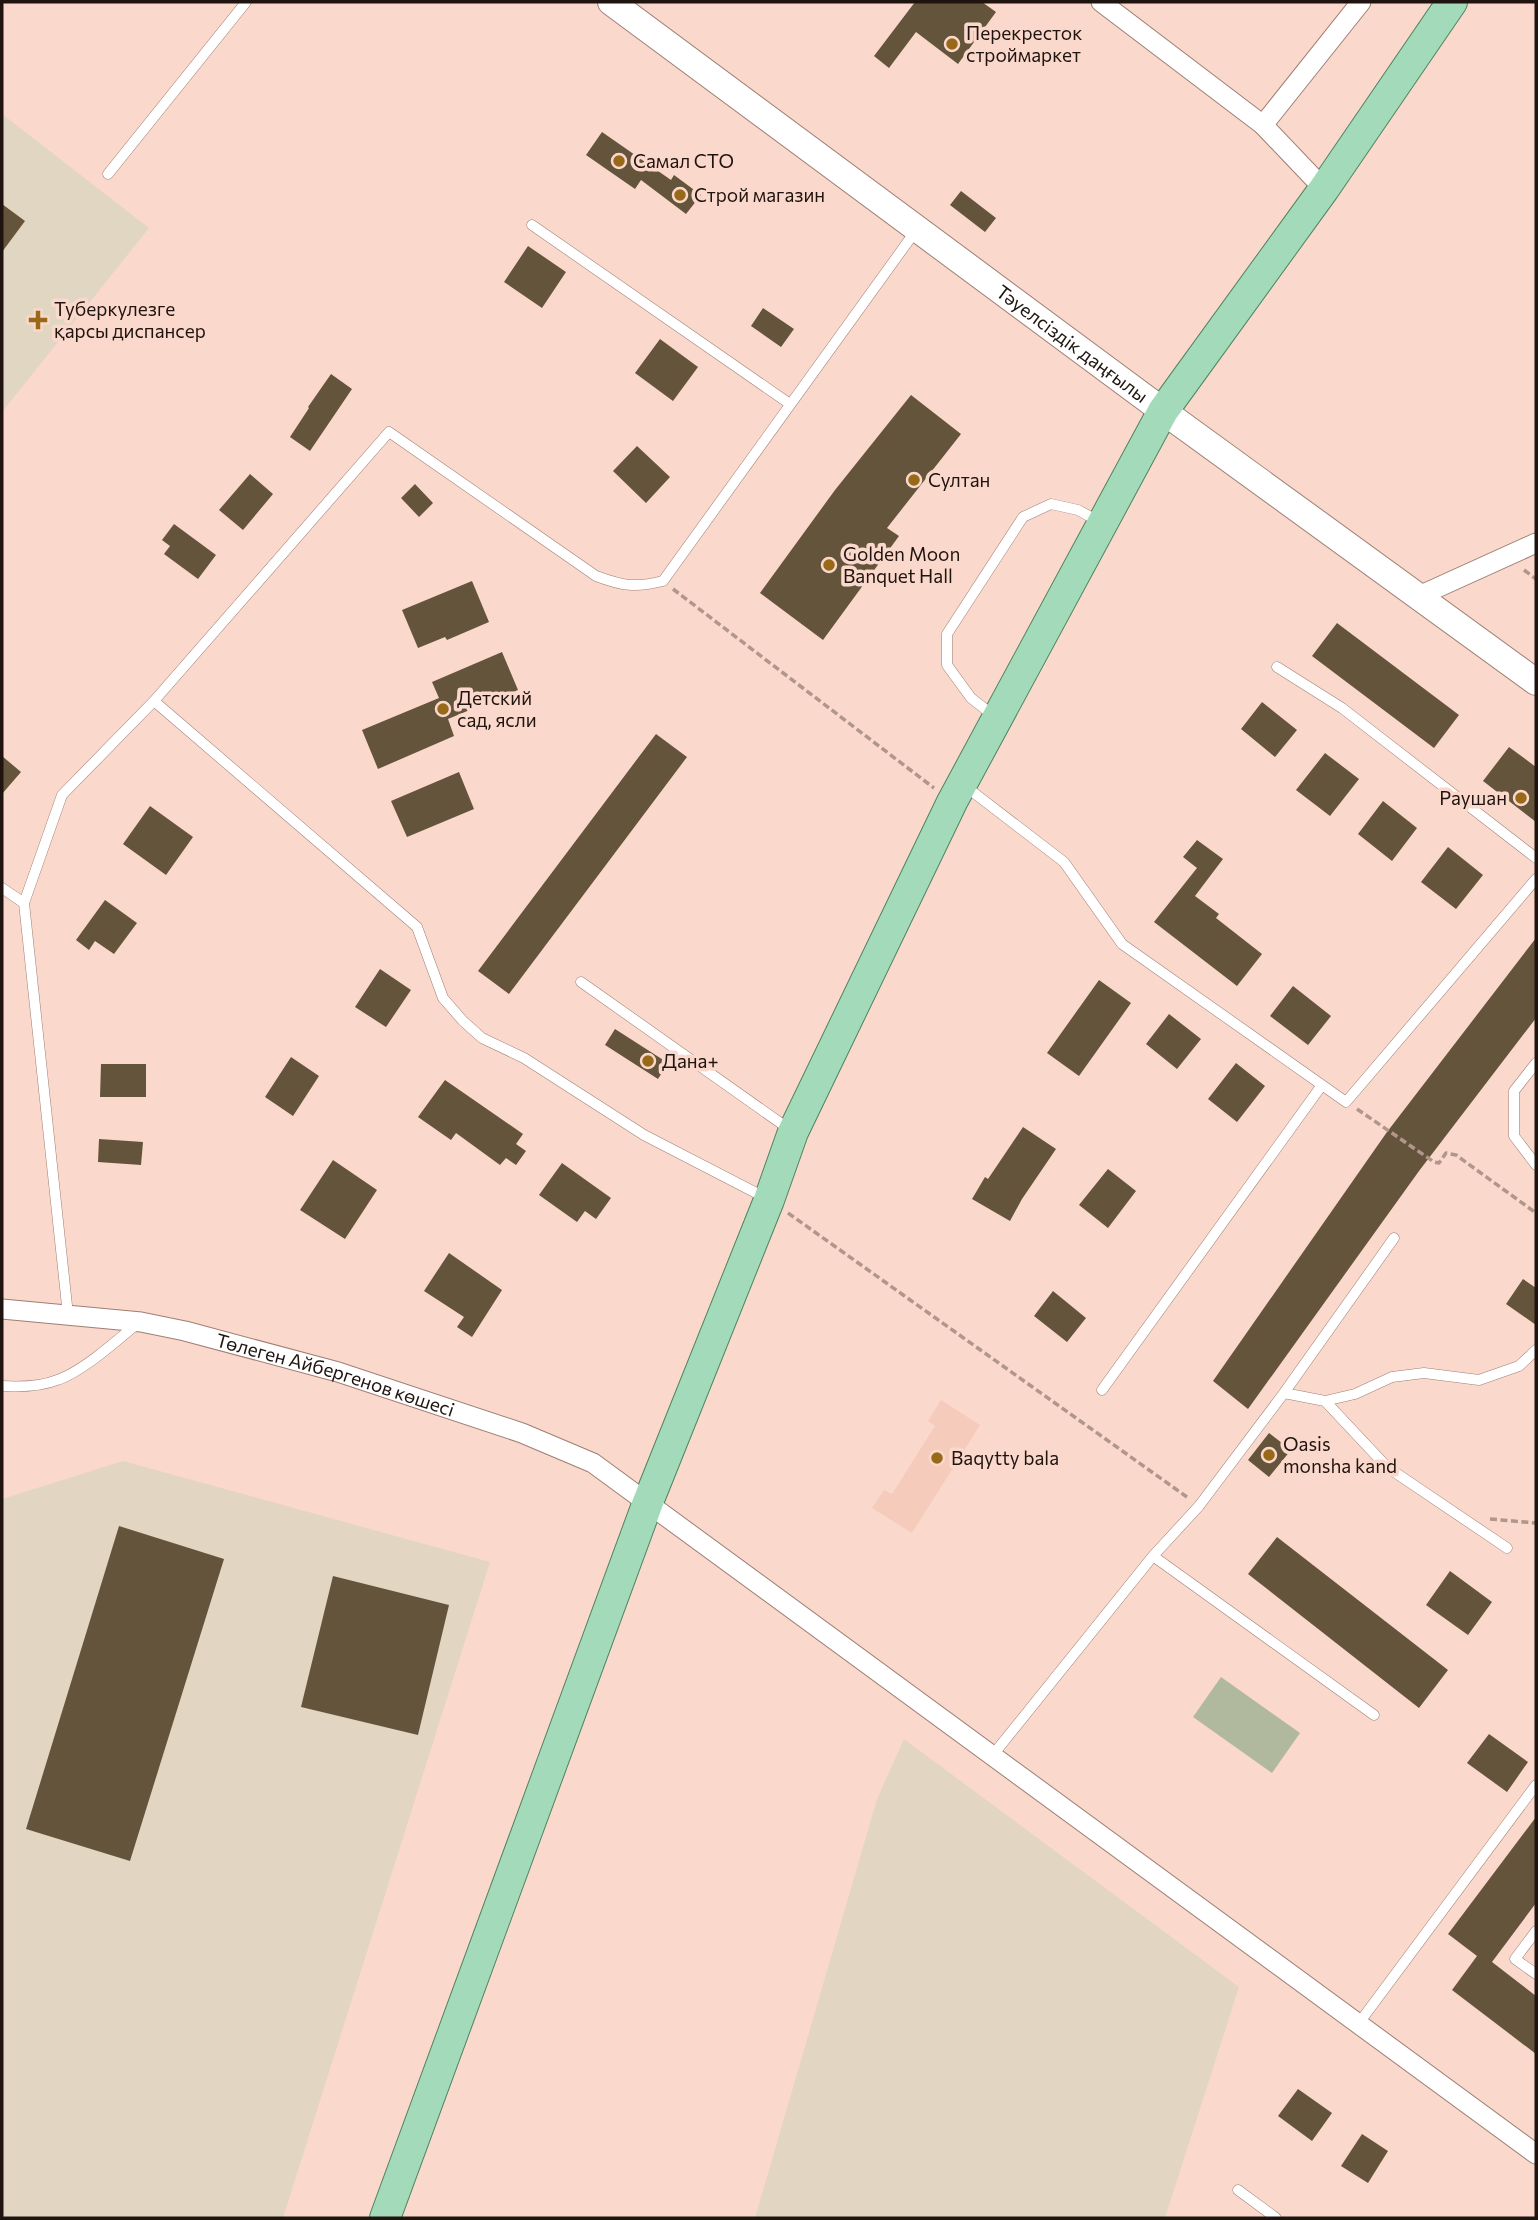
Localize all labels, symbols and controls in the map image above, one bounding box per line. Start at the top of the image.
place label: Перекресток строймаркет [966,21,1082,66]
marker: Перекресток строймаркет [944,36,960,52]
place label: Самал СТО [633,149,734,172]
marker: Самал СТО [611,153,627,169]
place label: Строй магазин [694,183,825,206]
marker: Строй магазин [672,187,688,203]
street label: Тәуелсіздік даңғылы [992,280,1153,407]
place label: Туберкулезге қарсы диспансер [54,297,206,342]
marker: Туберкулезге қарсы диспансер [28,310,48,330]
place label: Султан [928,468,990,491]
marker: Султан [906,472,922,488]
place label: Golden Moon Banquet Hall [843,542,960,587]
marker: Golden Moon Banquet Hall [821,557,837,573]
place label: Детский сад, ясли [457,686,537,731]
marker: Детский сад, ясли [435,701,451,717]
place label: Раушан [1439,786,1507,809]
marker: Раушан [1513,790,1529,806]
place label: Дана+ [662,1049,719,1072]
marker: Дана+ [640,1053,656,1069]
street label: Төлеген Айбергенов көшесі [214,1328,458,1421]
place label: Oasis monsha kand [1283,1432,1397,1477]
place label: Baqytty bala [951,1446,1059,1469]
marker: Oasis monsha kand [1261,1447,1277,1463]
marker: Baqytty bala [929,1450,945,1466]

